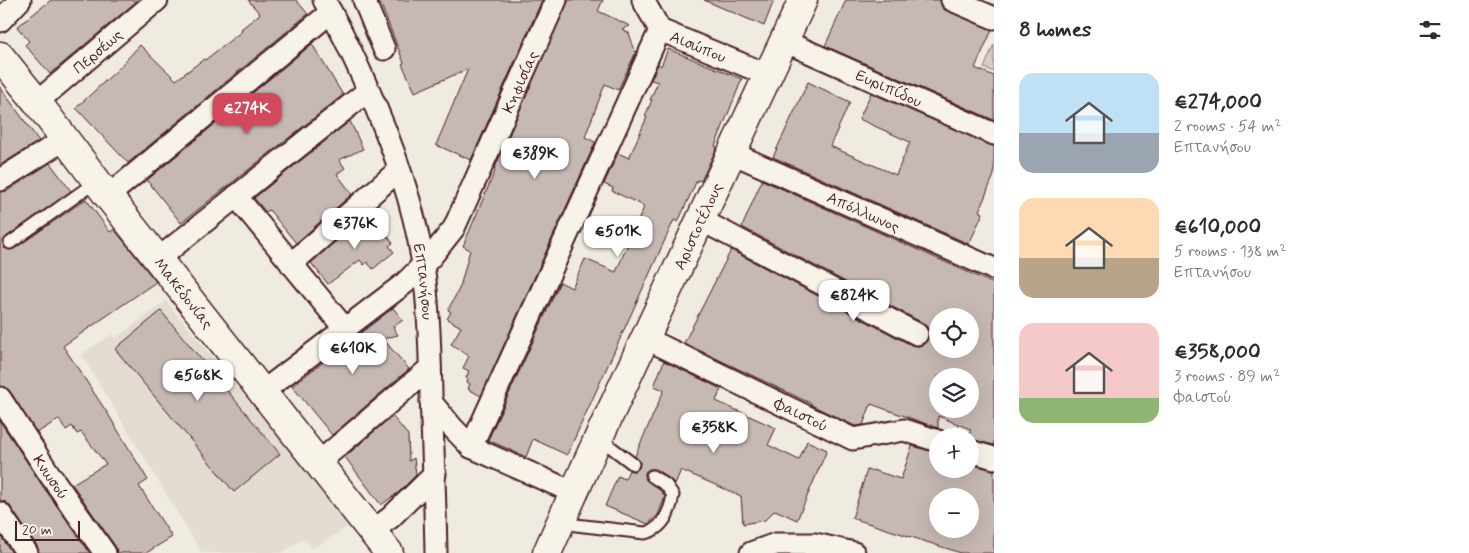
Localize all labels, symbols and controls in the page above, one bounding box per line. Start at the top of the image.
text: 8 homes [1019,16,1091,44]
icon: filters [1416,16,1444,44]
street label: Περσέως [69,25,128,79]
street label: Αισώπου [666,26,729,68]
street label: Κηφισίας [498,48,544,117]
street label: Ευριπίδου [852,65,925,113]
text: €274,000 [1174,88,1262,116]
pin: €274K [212,92,282,135]
icon: home [1059,93,1119,153]
text: €274K [223,98,271,119]
text: 2 rooms · 54 m² [1174,116,1281,137]
text: Επτανήσου [1174,137,1251,158]
pin: €389K [500,138,570,180]
text: €389K [512,143,558,164]
street label: Αριστοτέλους [669,180,728,274]
street label: Απόλλωνος [823,187,903,238]
pin: €376K [320,208,390,250]
text: €376K [333,213,377,234]
text: €610,000 [1174,213,1261,241]
pin: €501K [583,216,653,258]
icon: home [1059,218,1119,278]
text: €501K [595,221,641,242]
text: 5 rooms · 138 m² [1174,241,1286,262]
street label: Επτανήσου [408,242,437,321]
street label: Μακεδονίας [148,254,218,334]
text: Επτανήσου [1174,262,1251,283]
pin: €824K [819,280,889,322]
text: €824K [830,285,878,306]
map controls [929,308,979,538]
button: locate [929,308,979,358]
pin: €610K [318,332,388,375]
text: €610K [330,338,376,359]
text: €358,000 [1174,338,1261,366]
icon: home [1059,343,1119,403]
pin: €568K [163,360,233,402]
text: €568K [174,365,222,386]
text: 3 rooms · 89 m² [1174,366,1280,387]
button: layers [929,368,979,418]
text: Φαιστού [1174,387,1232,408]
street label: Φαιστού [769,393,831,437]
pin: €358K [679,412,749,454]
text: €358K [691,417,737,438]
button: + [929,428,979,478]
street label: Κνωσού [28,451,73,504]
button: − [929,488,979,538]
scale bar [15,518,80,541]
text: 20 m [22,521,52,539]

